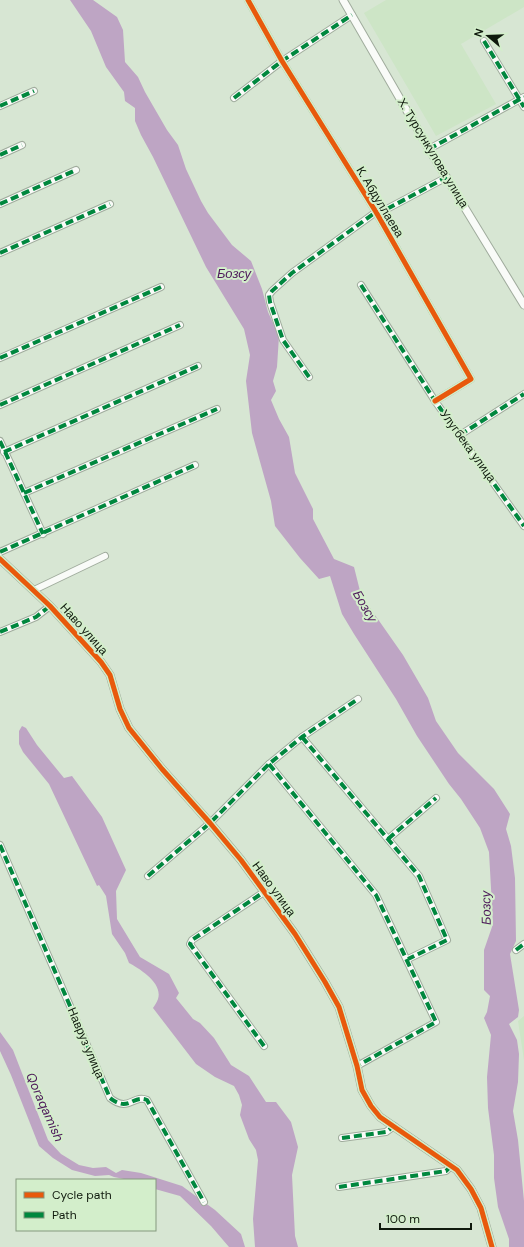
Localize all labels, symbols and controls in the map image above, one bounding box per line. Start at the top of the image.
north arrow [468,16,508,56]
text: N [471,27,486,39]
street label: Х. Турсункулова улица [394,95,472,211]
street label: К. Абдуллаева [353,164,408,241]
water label: Бозсу [217,265,253,282]
street label: Улугбека улица [436,407,500,486]
water label: Бозсу [349,587,382,626]
street label: Наво улица [56,600,112,659]
street label: Наво улица [249,858,300,920]
water label: Бозсу [477,889,495,925]
street label: Навруз улица [64,1005,108,1081]
water label: Qoraqamish [22,1070,68,1144]
legend [16,1179,156,1231]
text: Cycle path [52,1187,112,1203]
scale bar [380,1205,471,1231]
text: Path [52,1207,77,1223]
text: 100 m [386,1211,420,1227]

